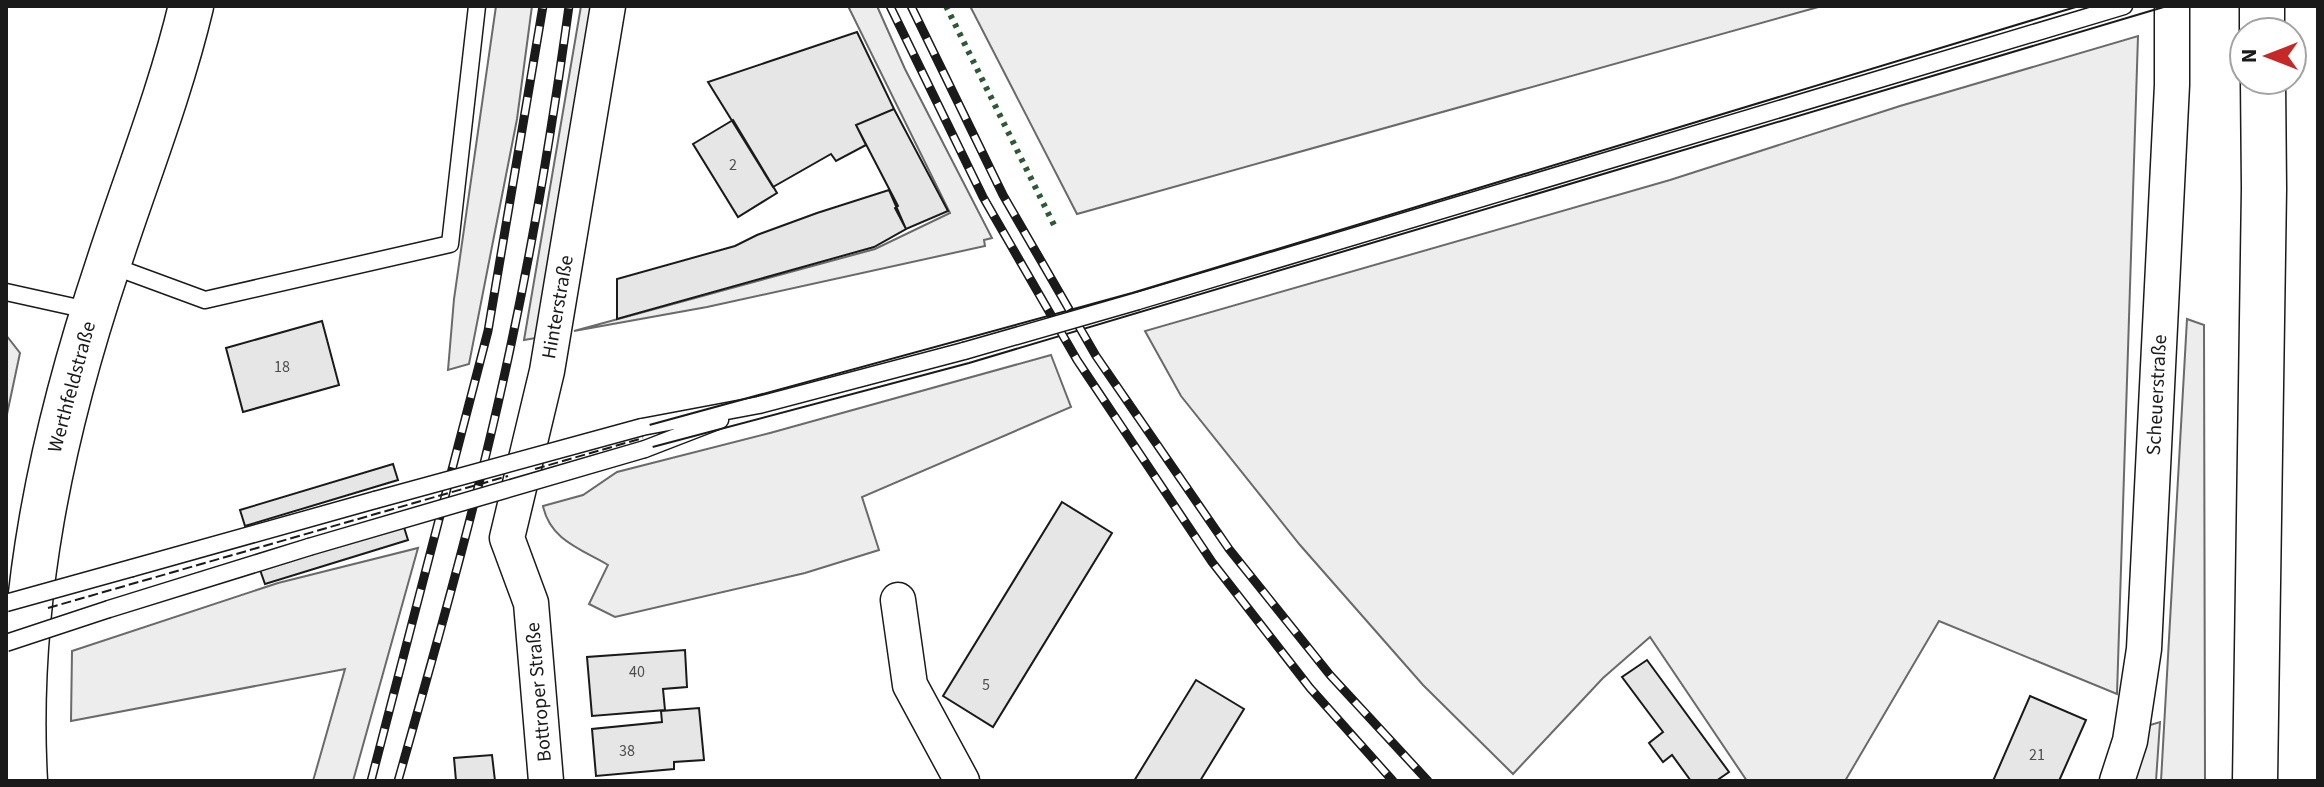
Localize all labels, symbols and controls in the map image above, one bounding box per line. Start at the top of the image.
north arrow [2228,16,2308,96]
text: N [2233,49,2265,63]
house number: 2 [729,154,737,176]
street label: Hinterstraße [535,253,581,361]
street label: Werthfeldstraße [41,318,103,456]
street label: Scheuerstraße [2140,334,2174,456]
house number: 18 [274,356,290,378]
street label: Bottroper Straße [519,621,559,763]
house number: 40 [629,661,645,683]
house number: 5 [982,674,990,696]
house number: 38 [619,740,635,762]
house number: 21 [2029,744,2045,766]

